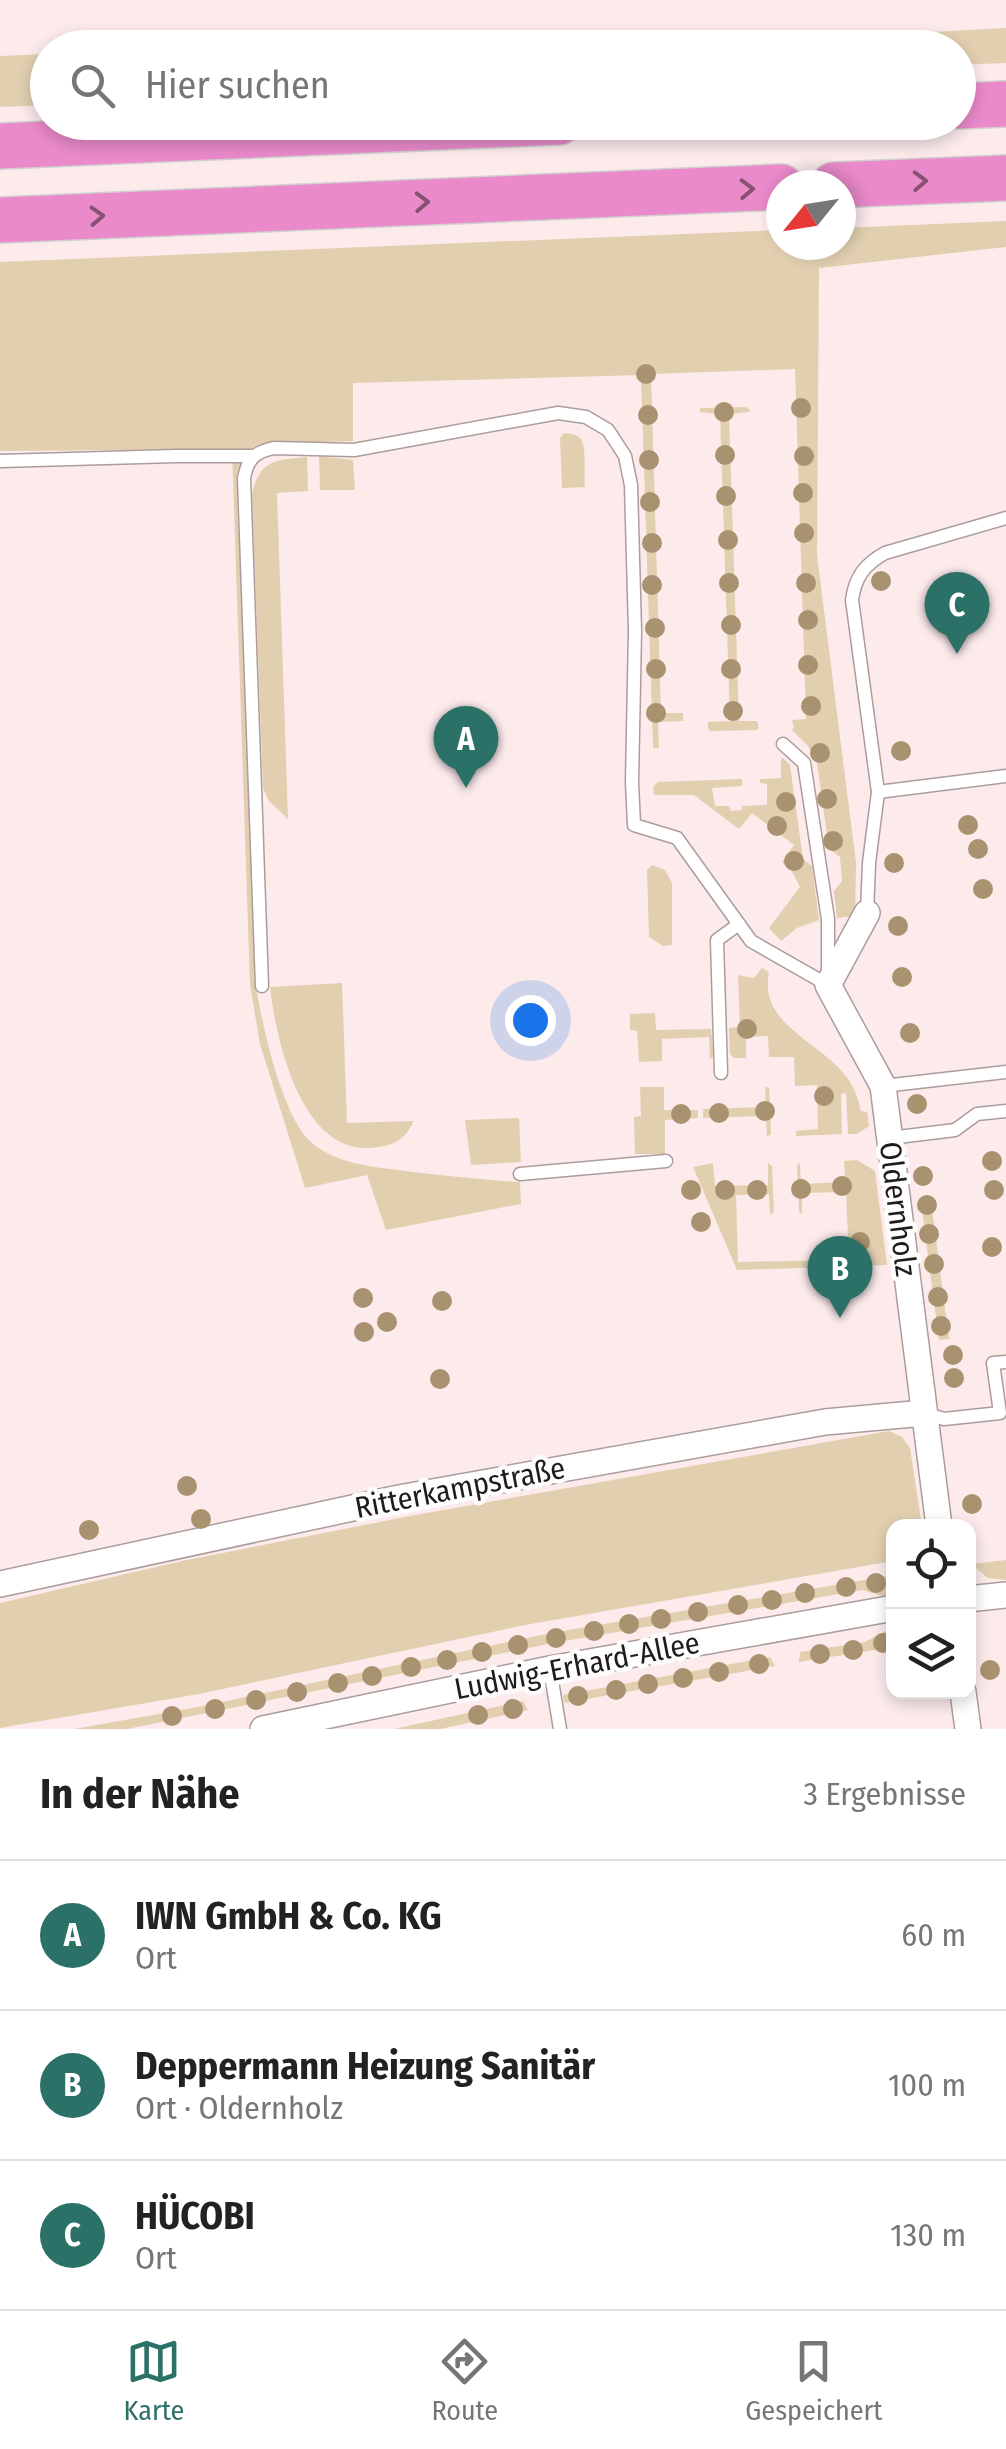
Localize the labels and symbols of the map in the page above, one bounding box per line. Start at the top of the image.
north arrow [766,170,856,260]
one-way arrow [912,171,928,192]
one-way arrow [739,178,755,199]
one-way arrow [415,192,431,213]
one-way arrow [90,205,106,226]
pin: C [924,572,990,654]
pin: A [434,706,498,788]
your location [505,995,556,1046]
street label: Oldernholz [872,1140,924,1279]
pin: B [808,1236,872,1318]
street label: Ritterkampstraße [352,1450,568,1526]
street label: Ludwig-Erhard-Allee [451,1625,703,1707]

